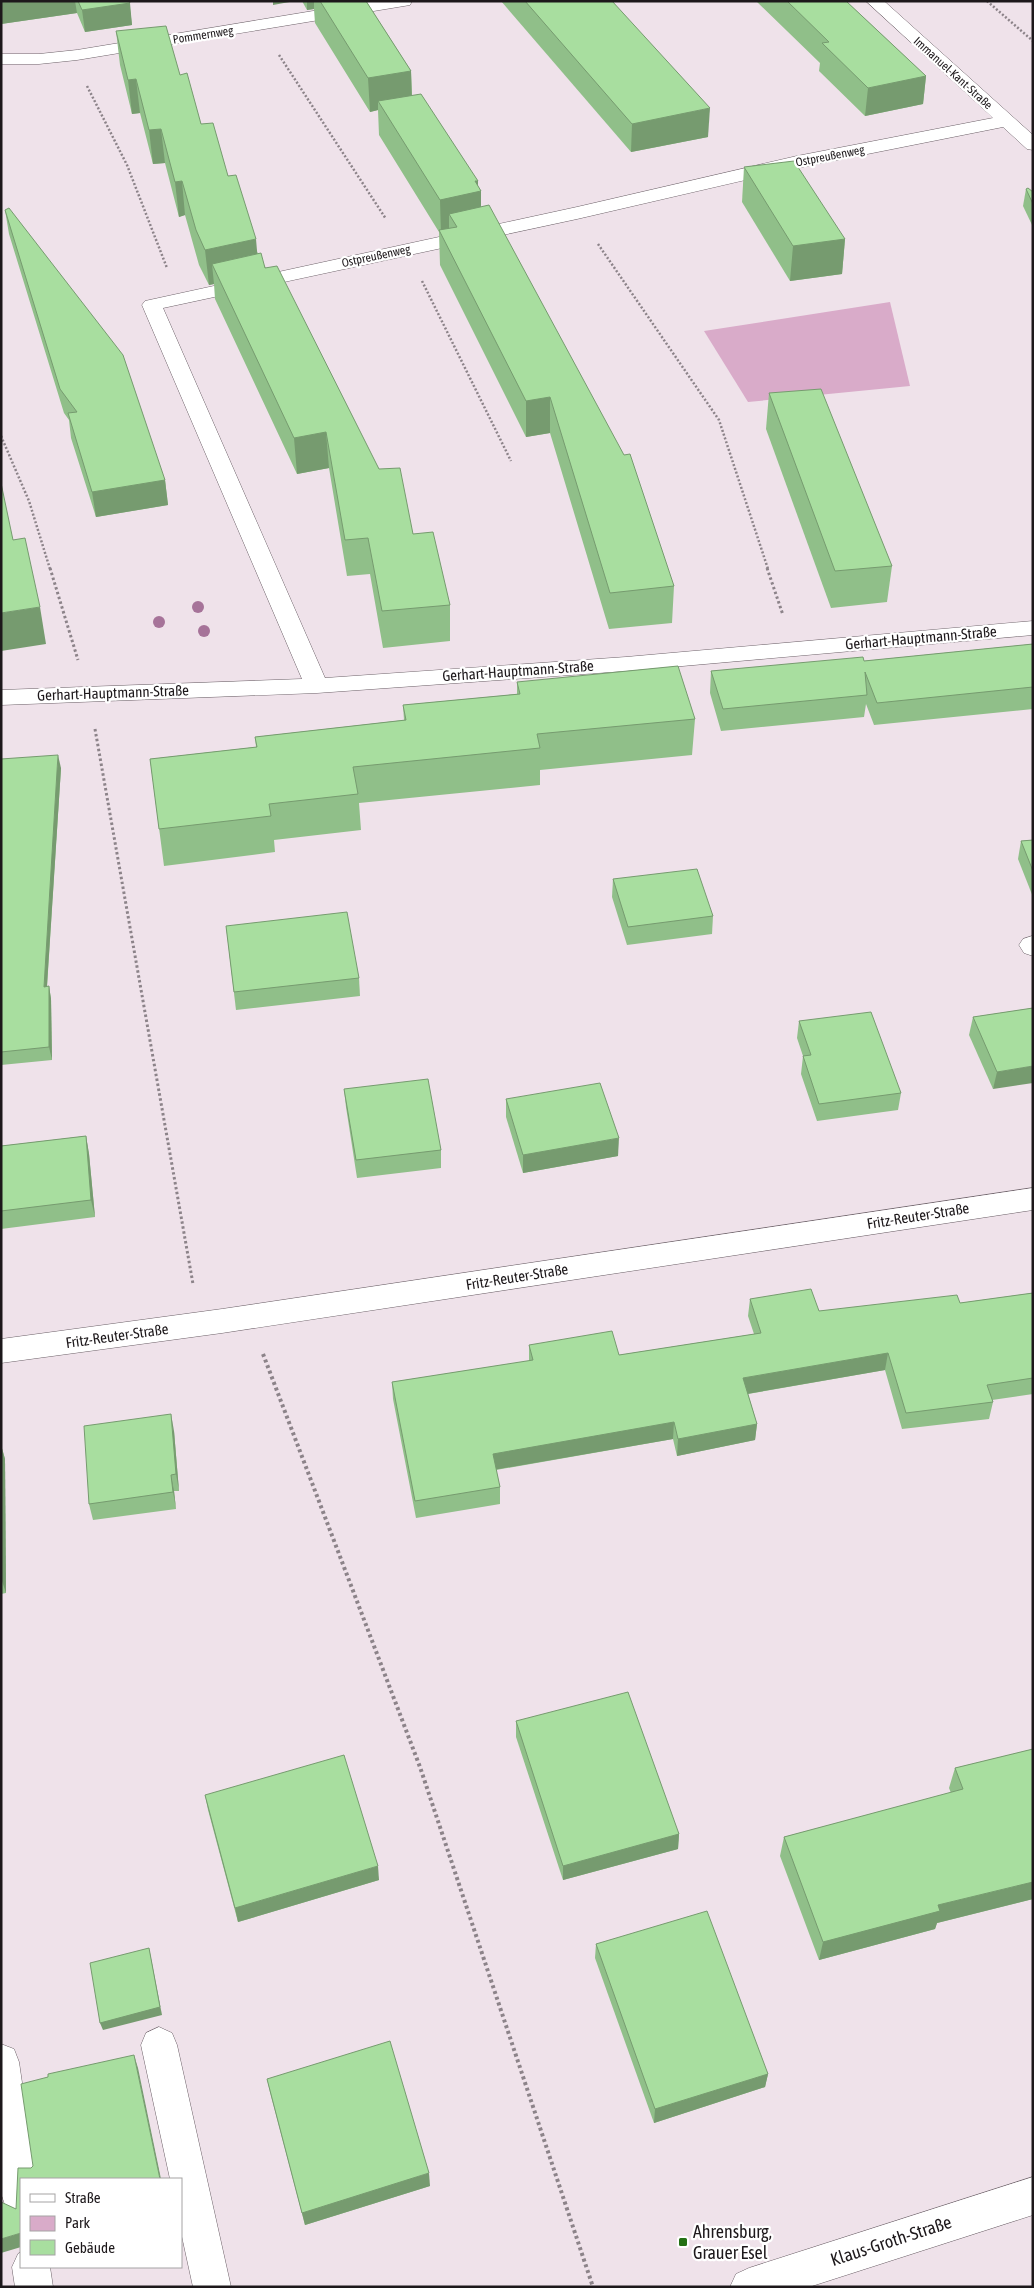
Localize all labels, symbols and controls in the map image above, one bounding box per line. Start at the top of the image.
street label: Pommernweg [172,23,235,47]
street label: Immanuel-Kant-Straße [911,34,995,112]
street label: Ostpreußenweg [794,142,866,170]
street label: Ostpreußenweg [340,242,412,270]
street label: Gerhart-Hauptmann-Straße [845,622,997,653]
street label: Gerhart-Hauptmann-Straße [442,657,594,684]
street label: Gerhart-Hauptmann-Straße [37,681,189,704]
street label: Fritz-Reuter-Straße [866,1199,970,1232]
street label: Fritz-Reuter-Straße [465,1260,569,1293]
street label: Fritz-Reuter-Straße [65,1320,169,1351]
legend [20,2178,182,2268]
text: Straße [65,2189,101,2206]
street label: Klaus-Groth-Straße [828,2211,954,2270]
text: Park [65,2214,90,2231]
place label: Ahrensburg, Grauer Esel [693,2221,772,2263]
marker: Ahrensburg, Grauer Esel [677,2236,689,2248]
text: Gebäude [65,2239,115,2256]

